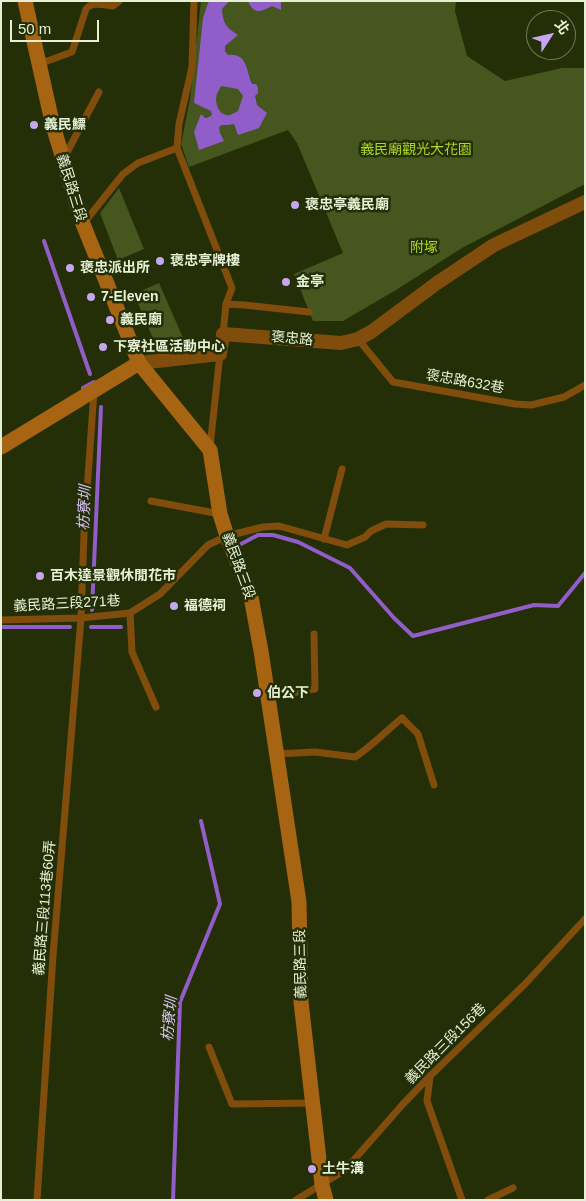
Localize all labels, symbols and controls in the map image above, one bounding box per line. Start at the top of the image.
scale bar [12,10,101,42]
north arrow [526,10,576,60]
text: 北 [552,17,573,37]
text: 50 m [18,20,51,37]
place label: 義民鰾 [44,117,86,133]
marker: 義民鰾 [28,119,40,131]
park label: 義民廟觀光大花園 [360,142,472,158]
street label: 義民路三段 [53,152,89,224]
place label: 褒忠亭義民廟 [305,197,389,213]
marker: 褒忠亭義民廟 [289,199,301,211]
park label: 附塚 [410,240,438,256]
place label: 褒忠亭牌樓 [170,253,240,269]
marker: 褒忠亭牌樓 [154,255,166,267]
place label: 褒忠派出所 [80,260,150,276]
marker: 褒忠派出所 [64,262,76,274]
place label: 金亭 [296,274,324,290]
marker: 金亭 [280,276,292,288]
place label: 7-Eleven [101,289,159,305]
marker: 7-Eleven [85,291,97,303]
place label: 義民廟 [120,312,162,328]
marker: 義民廟 [104,314,116,326]
street label: 褒忠路 [270,329,314,349]
place label: 下寮社區活動中心 [113,339,225,355]
marker: 下寮社區活動中心 [97,341,109,353]
street label: 褒忠路632巷 [424,367,506,397]
water label: 枋寮圳 [75,485,95,531]
street label: 義民路三段 [218,530,258,602]
place label: 百木達景觀休閒花市 [50,568,176,584]
marker: 百木達景觀休閒花市 [34,570,46,582]
street label: 義民路三段271巷 [13,593,121,615]
place label: 福德祠 [184,598,226,614]
marker: 福德祠 [168,600,180,612]
place label: 伯公下 [267,685,309,701]
marker: 伯公下 [251,687,263,699]
street label: 義民路三段113巷60弄 [31,840,59,976]
street label: 義民路三段 [292,929,310,999]
water label: 枋寮圳 [159,996,181,1042]
street label: 義民路三段156巷 [402,1000,490,1088]
place label: 土牛溝 [322,1161,364,1177]
marker: 土牛溝 [306,1163,318,1175]

